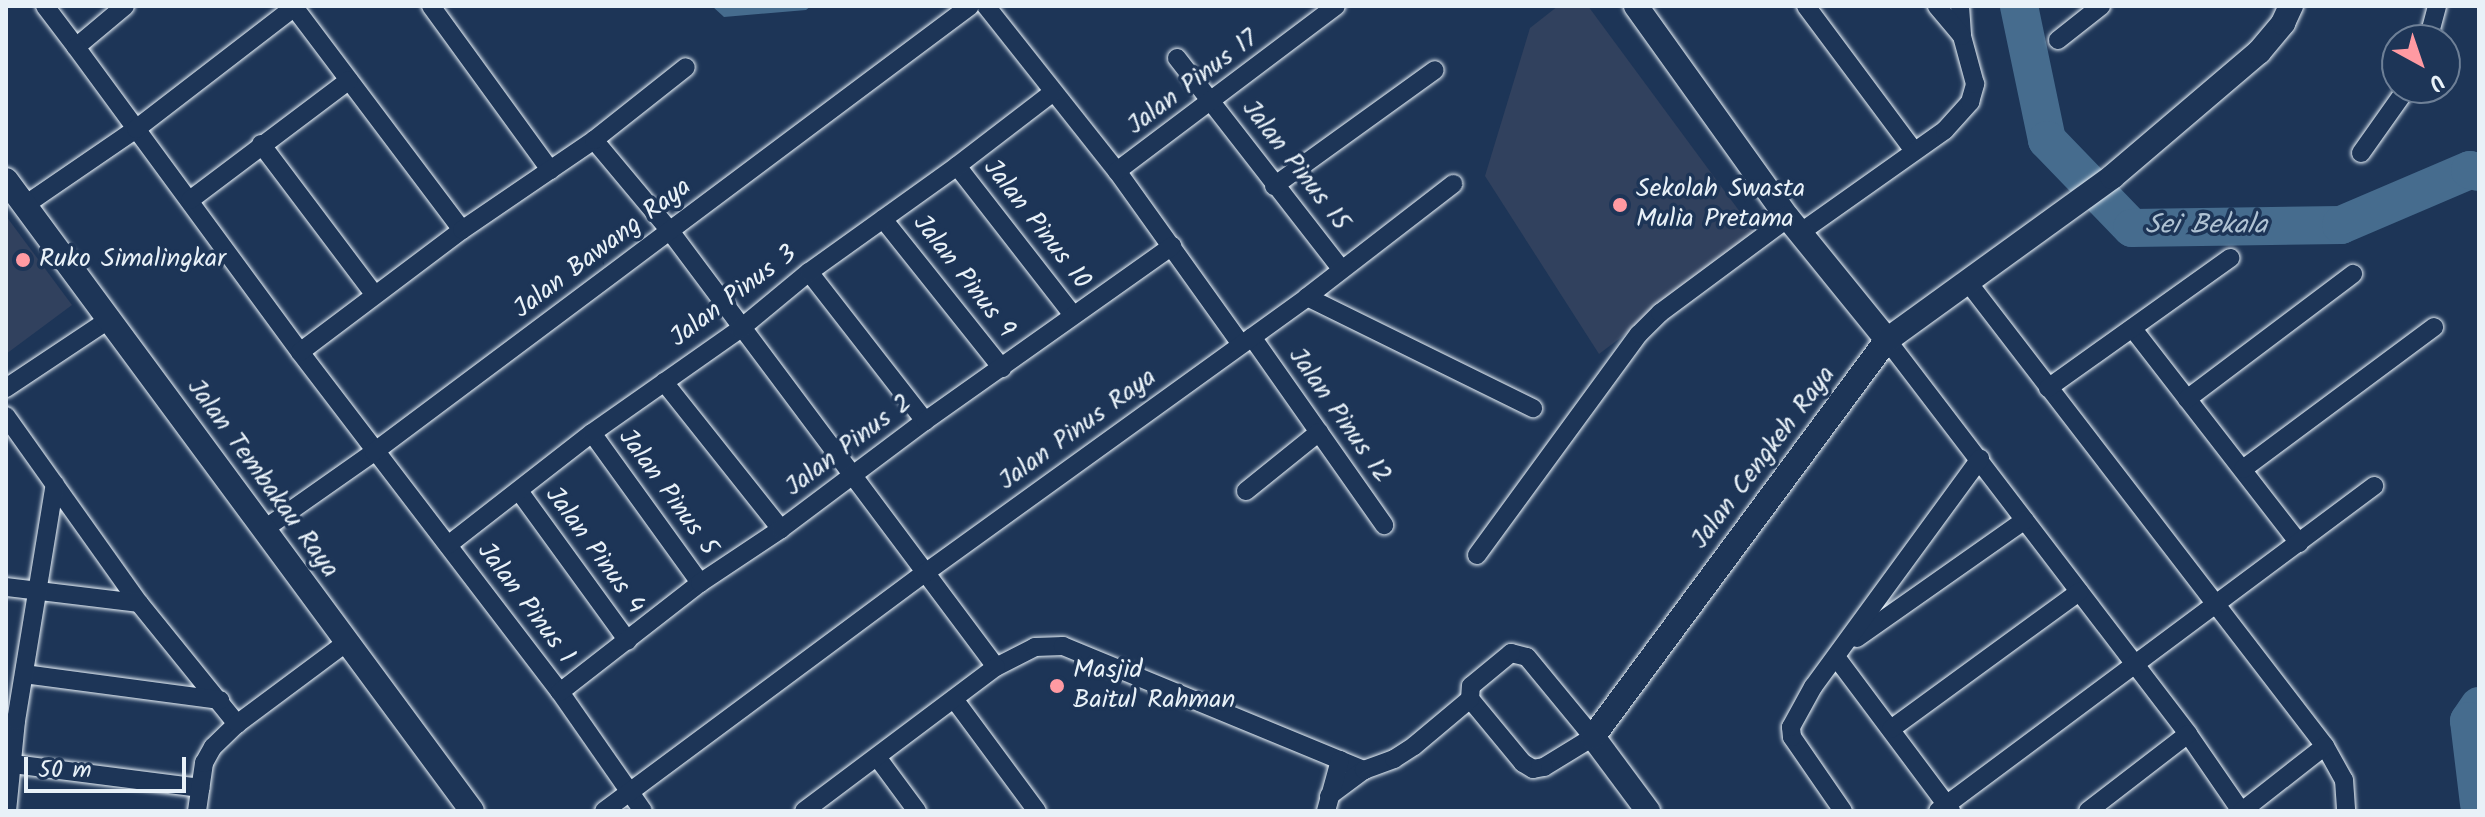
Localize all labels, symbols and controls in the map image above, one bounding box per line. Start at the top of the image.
street label: Jalan Pinus 17 [1122,24,1264,142]
north arrow [2381,24,2461,104]
text: U [2419,64,2452,99]
street label: Jalan Pinus 15 [1234,94,1356,238]
street label: Jalan Pinus 10 [976,154,1096,296]
street label: Jalan Bawang Raya [508,172,698,326]
place label: Sekolah Swasta Mulia Pretama [1636,174,1805,236]
marker: Sekolah Swasta Mulia Pretama [1611,196,1629,214]
street label: Jalan Pinus 9 [905,209,1021,345]
water label: Sei Bekala [2145,209,2267,243]
street label: Jalan Pinus 3 [665,239,803,355]
place label: Ruko Simalingkar [39,244,226,276]
marker: Ruko Simalingkar [14,251,32,269]
street label: Jalan Pinus 12 [1281,342,1397,490]
street label: Jalan Cengkeh Raya [1685,360,1843,556]
street label: Jalan Pinus Raya [993,362,1163,498]
street label: Jalan Tembakau Raya [179,373,345,585]
street label: Jalan Pinus 2 [780,388,918,504]
street label: Jalan Pinus 5 [610,423,724,563]
street label: Jalan Pinus 4 [537,481,651,621]
street label: Jalan Pinus 1 [469,537,581,671]
place label: Masjid Baitul Rahman [1073,655,1235,716]
marker: Masjid Baitul Rahman [1048,677,1066,695]
scale bar [28,741,190,791]
text: 50 m [38,751,92,790]

